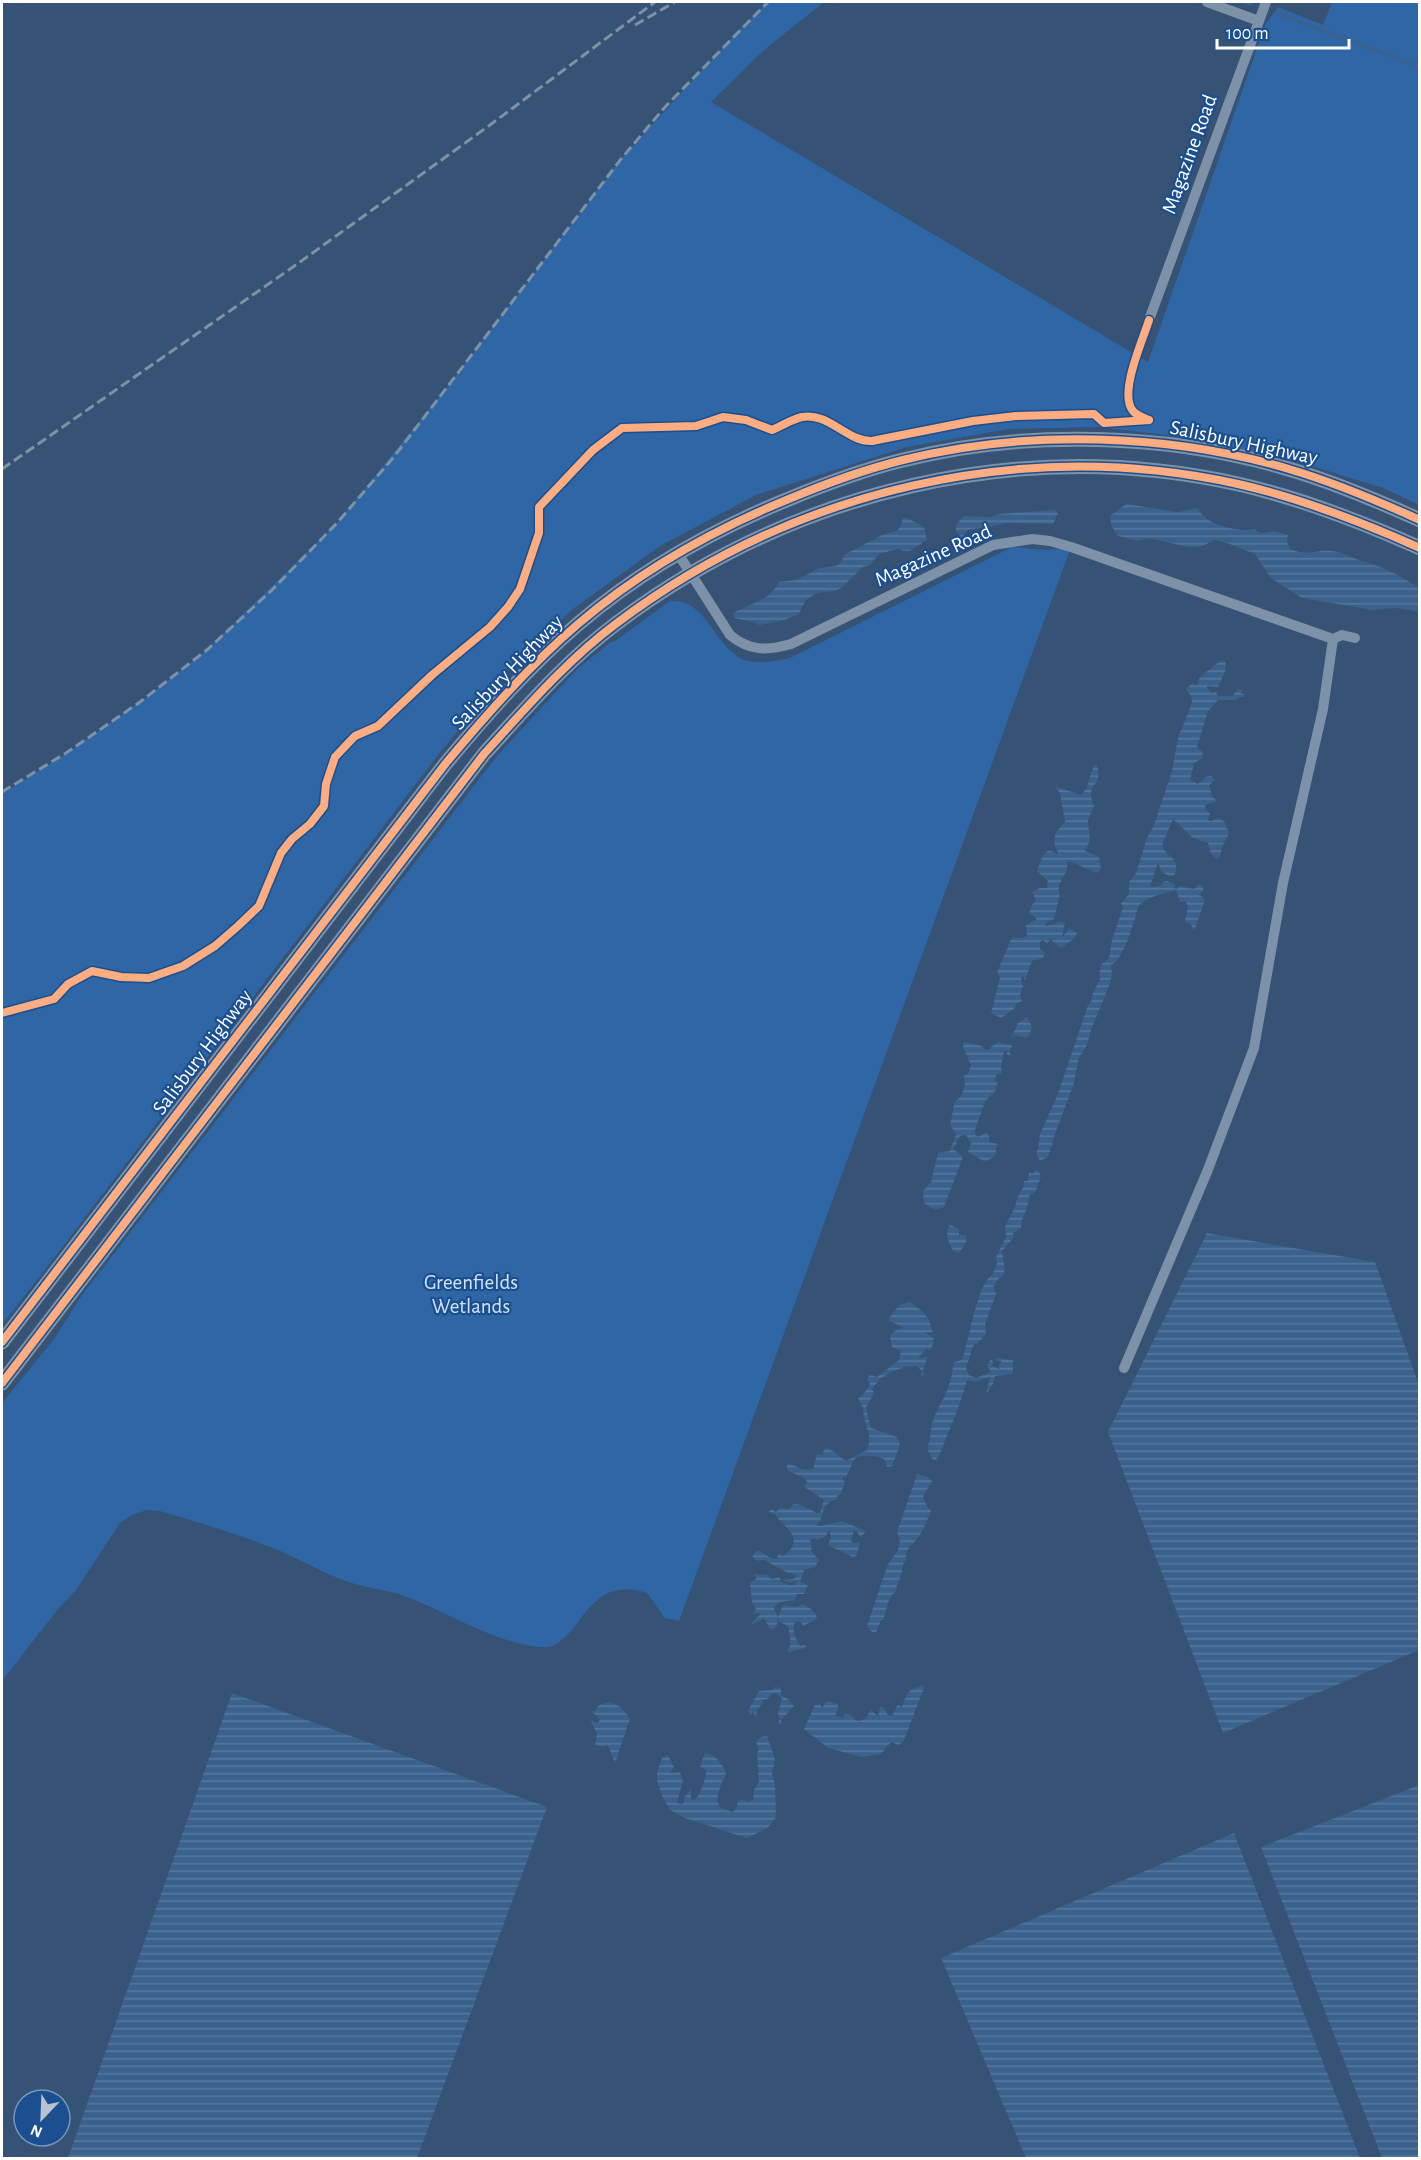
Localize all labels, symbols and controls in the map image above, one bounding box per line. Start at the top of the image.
scale bar [1217,12,1349,50]
text: 100 m [1226,25,1269,43]
street label: Magazine Road [1158,92,1221,217]
street label: Salisbury Highway [1168,417,1320,468]
street label: Magazine Road [872,520,995,591]
street label: Salisbury Highway [448,611,567,734]
street label: Salisbury Highway [149,986,256,1119]
park label: Greenfields Wetlands [424,1272,518,1317]
north arrow [12,2088,72,2148]
text: N [28,2121,45,2140]

